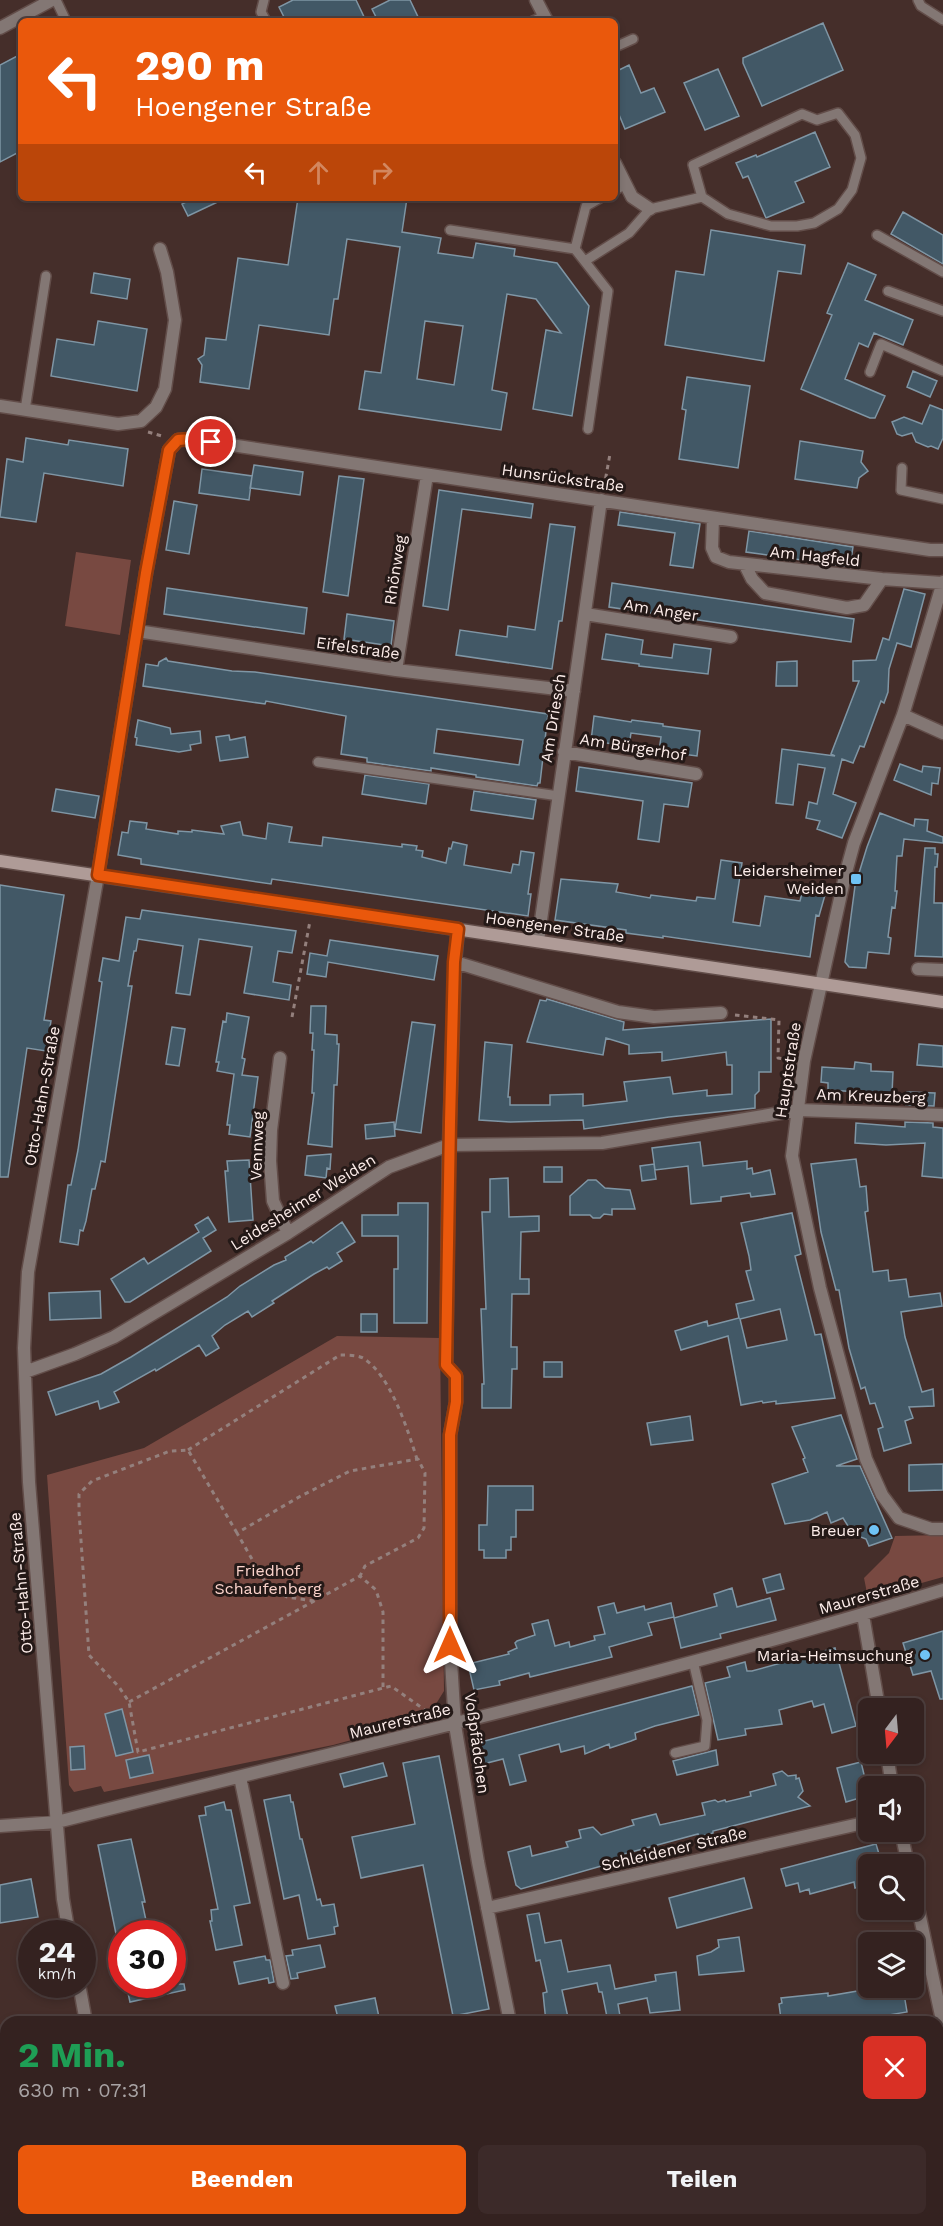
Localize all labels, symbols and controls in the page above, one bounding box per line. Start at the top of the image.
text: 290 m [135,41,265,90]
icon: left [36,42,114,120]
text: Hoengener Straße [135,91,372,123]
icon: left [239,156,272,189]
icon: ahead [302,156,335,189]
icon: right [365,156,398,189]
pin [185,416,236,467]
icon: arrive [194,425,227,458]
street label: Hunsrückstraße [500,460,626,496]
street label: Rhönweg [380,533,410,606]
street label: Am Hagfeld [769,542,861,570]
street label: Am Anger [622,595,700,625]
street label: Eifelstraße [315,633,401,663]
street label: Am Driesch [537,672,569,764]
street label: Am Bürgerhof [578,729,688,765]
place label: Leidersheimer Weiden [733,861,844,898]
marker: Leidersheimer Weiden [849,872,863,886]
street label: Hoengener Straße [484,908,626,946]
street label: Hauptstraße [771,1021,805,1119]
street label: Otto-Hahn-Straße [20,1025,64,1167]
street label: Am Kreuzberg [816,1085,927,1107]
street label: Vennweg [246,1111,268,1181]
street label: Leidesheimer Weiden [227,1150,379,1254]
street label: Otto-Hahn-Straße [5,1512,37,1654]
place label: Breuer [810,1521,862,1540]
marker: Breuer [867,1523,881,1537]
park label: Friedhof Schaufenberg [214,1561,322,1598]
street label: Maurerstraße [816,1572,922,1618]
position arrow [418,1613,482,1677]
place label: Maria-Heimsuchung [757,1646,913,1665]
marker: Maria-Heimsuchung [918,1648,932,1662]
street label: Voßpfädchen [461,1691,493,1795]
north arrow [858,1698,924,1764]
map controls [858,1698,924,1998]
street label: Maurerstraße [347,1699,453,1743]
button: sound [858,1776,924,1842]
street label: Schleidener Straße [599,1823,749,1875]
button: search [858,1854,924,1920]
speed limit sign: 30 [108,1920,186,1998]
button: layers [858,1932,924,1998]
text: 24 [39,1934,75,1969]
text: km/h [38,1965,76,1983]
text: 2 Min. [18,2034,126,2076]
button: close [863,2036,926,2099]
text: 630 m · 07:31 [18,2078,147,2102]
button: Beenden [18,2145,466,2214]
button: Teilen [478,2145,926,2214]

